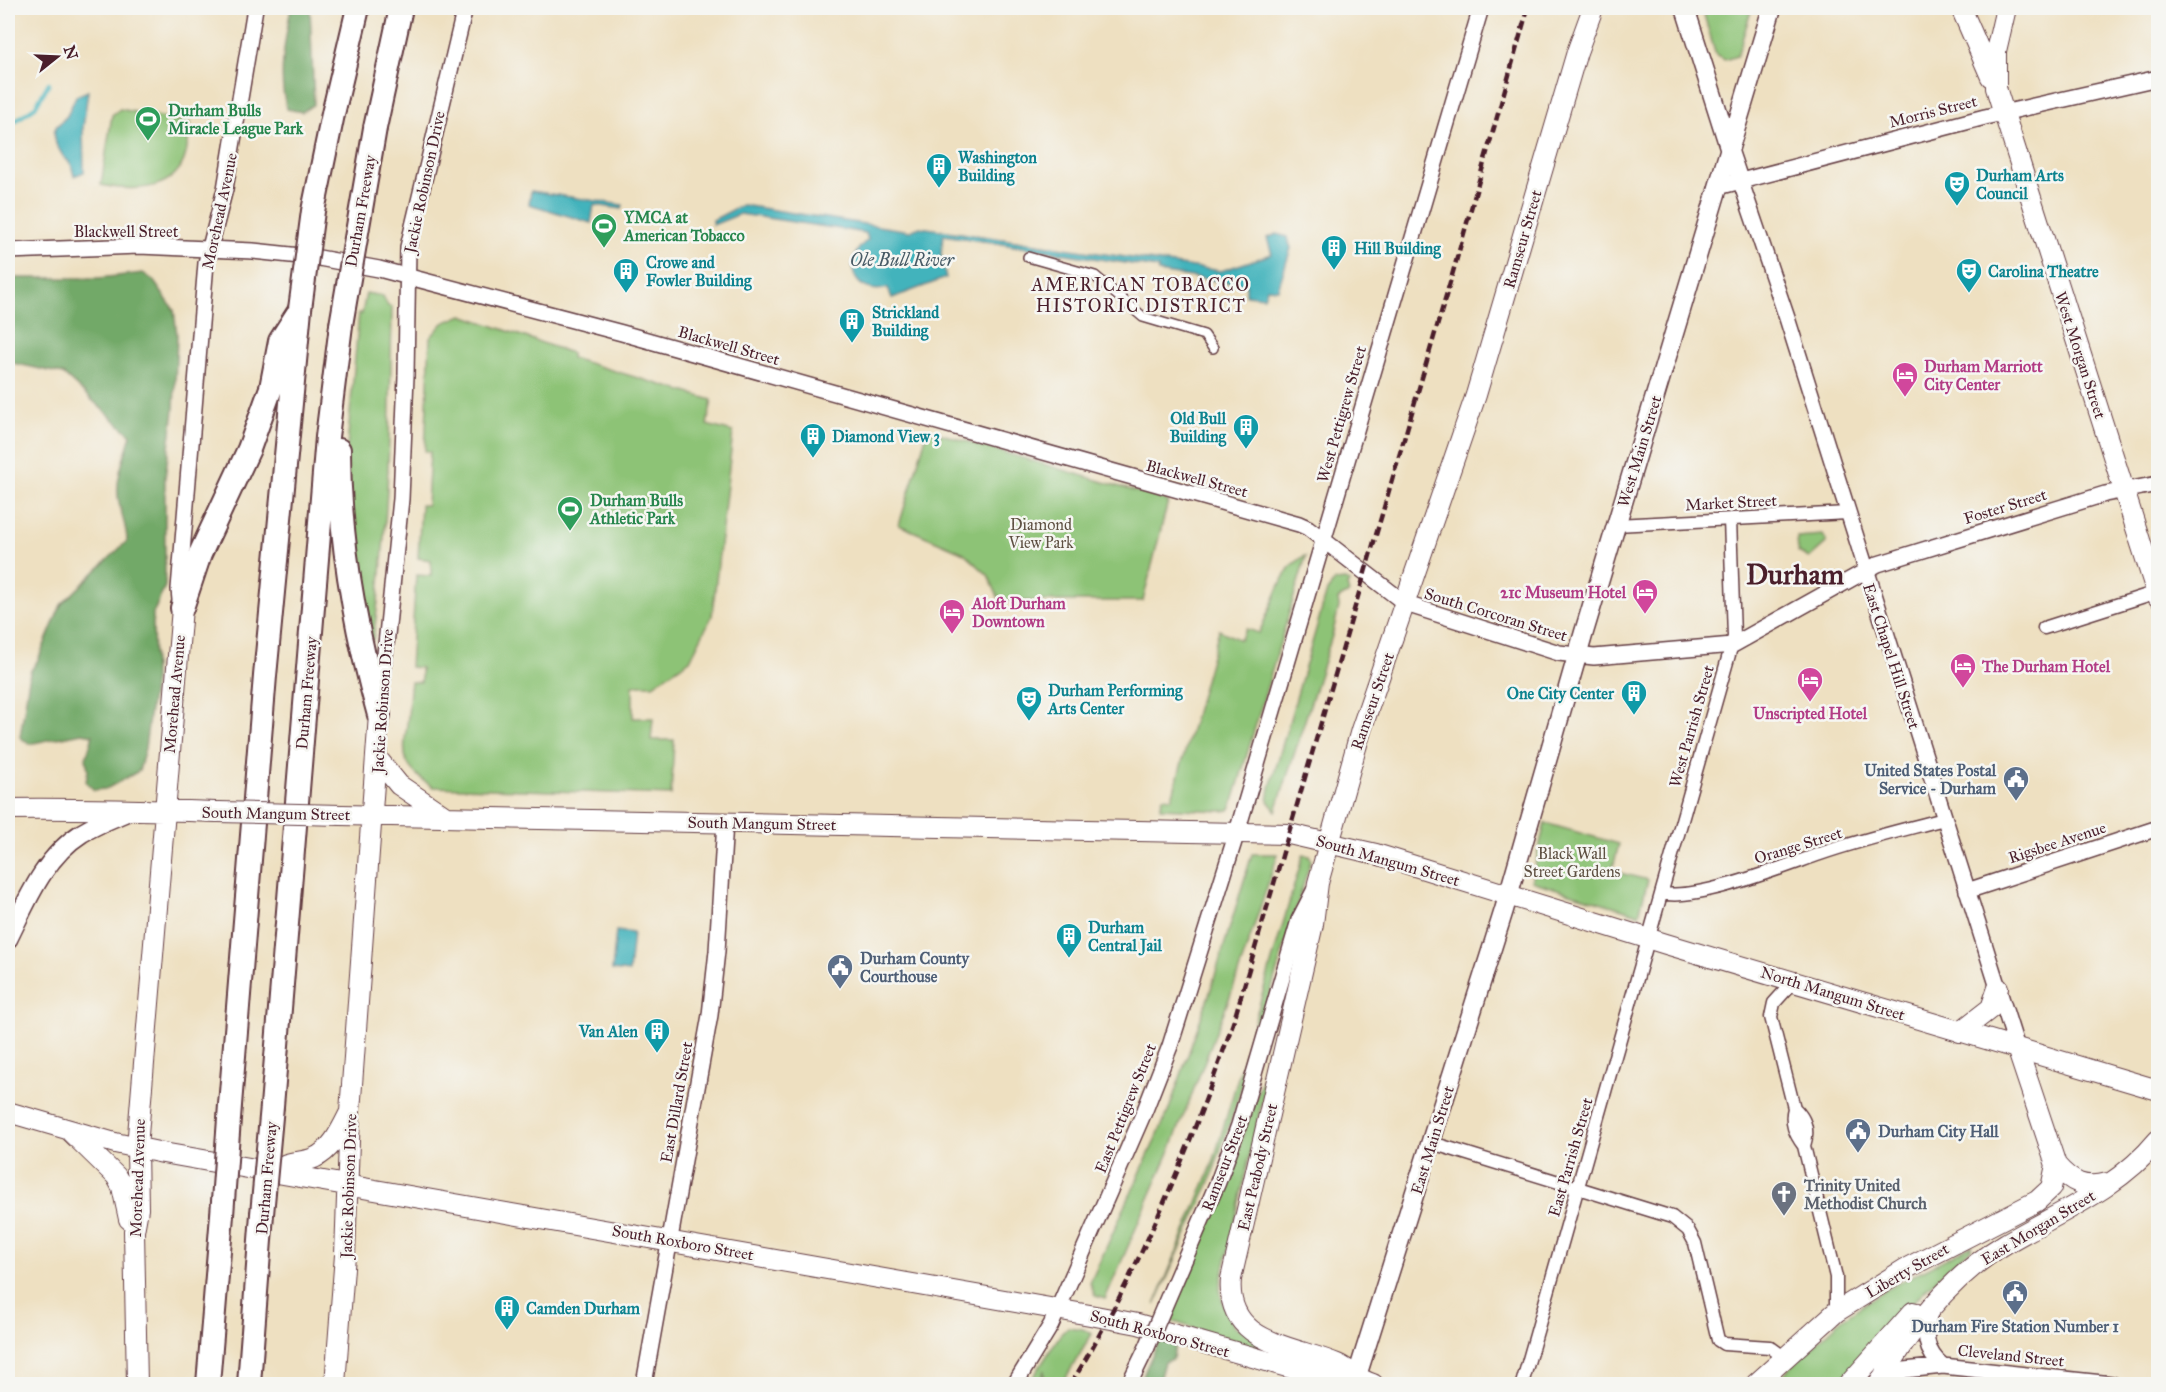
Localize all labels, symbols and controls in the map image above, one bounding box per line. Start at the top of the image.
north arrow [27,27,87,87]
text: N [60,43,82,62]
street label: Morris Street [1887,91,1979,132]
place label: Durham Bulls Miracle League Park [168,101,304,139]
sports icon: Durham Bulls Miracle League Park [133,104,163,142]
street label: Jackie Robinson Drive [400,109,450,257]
place label: Washington Building [958,148,1037,186]
street label: Morehead Avenue [198,151,241,271]
building icon: Washington Building [924,151,954,189]
street label: Durham Freeway [341,153,380,269]
place label: Durham Arts Council [1976,166,2064,203]
theatre icon: Durham Arts Council [1942,169,1972,207]
street label: Ramseur Street [1499,187,1546,291]
place label: YMCA at American Tobacco [623,208,745,245]
sports icon: YMCA at American Tobacco [589,211,619,249]
street label: Blackwell Street [74,222,179,241]
building icon: Hill Building [1319,233,1349,271]
place label: Hill Building [1354,239,1441,259]
water label: Ole Bull River [850,249,955,271]
place label: Crowe and Fowler Building [646,253,752,291]
building icon: Crowe and Fowler Building [611,256,641,294]
theatre icon: Carolina Theatre [1954,256,1984,294]
place label: Carolina Theatre [1988,262,2099,281]
district label: AMERICAN TOBACCO HISTORIC DISTRICT [1031,274,1250,317]
street label: West Morgan Street [2050,289,2110,422]
place label: Strickland Building [872,303,940,341]
building icon: Strickland Building [837,306,867,344]
street label: Blackwell Street [676,322,782,369]
street label: West Pettigrew Street [1313,343,1371,485]
place label: Durham Marriott City Center [1924,357,2043,395]
hotel icon: Durham Marriott City Center [1890,360,1920,398]
street label: West Main Street [1613,393,1666,509]
place label: Old Bull Building [1170,409,1227,447]
building icon: Old Bull Building [1231,412,1261,450]
building icon: Diamond View 3 [798,421,828,459]
place label: Diamond View 3 [832,427,940,447]
street label: Blackwell Street [1144,456,1250,501]
street label: Foster Street [1961,485,2049,528]
place label: Durham Bulls Athletic Park [589,491,683,528]
street label: Market Street [1685,491,1778,514]
sports icon: Durham Bulls Athletic Park [555,494,585,532]
park label: Diamond View Park [1008,515,1074,552]
district label: Durham [1746,557,1845,592]
hotel icon: 21c Museum Hotel [1630,577,1660,615]
street label: East Chapel Hill Street [1859,581,1924,732]
place label: 21c Museum Hotel [1500,583,1627,602]
street label: South Corcoran Street [1422,584,1570,645]
place label: Aloft Durham Downtown [971,594,1066,631]
hotel icon: Aloft Durham Downtown [937,597,967,635]
street label: Jackie Robinson Drive [368,628,398,776]
street label: Morehead Avenue [160,634,189,754]
street label: Durham Freeway [292,635,321,750]
street label: Ramseur Street [1347,650,1398,752]
hotel icon: The Durham Hotel [1948,651,1978,689]
place label: The Durham Hotel [1981,657,2111,676]
street label: West Parrish Street [1665,663,1718,789]
hotel icon: Unscripted Hotel [1795,665,1825,703]
building icon: One City Center [1619,678,1649,716]
place label: Durham Performing Arts Center [1047,681,1183,718]
theatre icon: Durham Performing Arts Center [1014,684,1044,722]
place label: One City Center [1507,684,1615,704]
place label: Unscripted Hotel [1753,704,1868,724]
place label: United States Postal Service - Durham [1864,761,1997,798]
public building icon: United States Postal Service - Durham [2001,764,2031,802]
street label: South Mangum Street [202,803,351,825]
street label: South Mangum Street [688,813,837,835]
street label: Rigsbee Avenue [2006,818,2109,868]
street label: Orange Street [1752,823,1845,869]
street label: South Mangum Street [1314,831,1462,891]
park label: Black Wall Street Gardens [1524,844,1621,881]
place label: Durham Central Jail [1088,918,1163,956]
building icon: Durham Central Jail [1054,921,1084,959]
place label: Durham County Courthouse [860,949,970,986]
public building icon: Durham County Courthouse [825,952,855,990]
street label: North Mangum Street [1758,962,1908,1026]
building icon: Van Alen [642,1016,672,1054]
place label: Van Alen [578,1022,638,1041]
street label: East Dillard Street [656,1040,697,1164]
street label: East Pettigrew Street [1091,1040,1161,1176]
street label: East Main Street [1407,1083,1458,1197]
street label: East Parrish Street [1544,1095,1597,1219]
street label: East Peabody Street [1234,1101,1281,1233]
street label: Ramseur Street [1197,1112,1252,1214]
street label: Jackie Robinson Drive [336,1113,362,1261]
public building icon: Durham City Hall [1843,1116,1873,1154]
street label: Morehead Avenue [126,1118,149,1238]
street label: Durham Freeway [252,1120,281,1235]
place label: Durham City Hall [1878,1122,1999,1142]
place label: Trinity United Methodist Church [1803,1176,1927,1213]
church icon: Trinity United Methodist Church [1769,1179,1799,1217]
street label: East Morgan Street [1978,1186,2100,1270]
street label: South Roxboro Street [611,1221,755,1264]
street label: Liberty Street [1862,1239,1953,1302]
public building icon: Durham Fire Station Number 1 [2000,1278,2030,1316]
building icon: Camden Durham [492,1293,522,1331]
place label: Camden Durham [526,1299,641,1318]
street label: South Roxboro Street [1088,1306,1232,1361]
place label: Durham Fire Station Number 1 [1911,1317,2120,1336]
street label: Cleveland Street [1957,1340,2065,1371]

